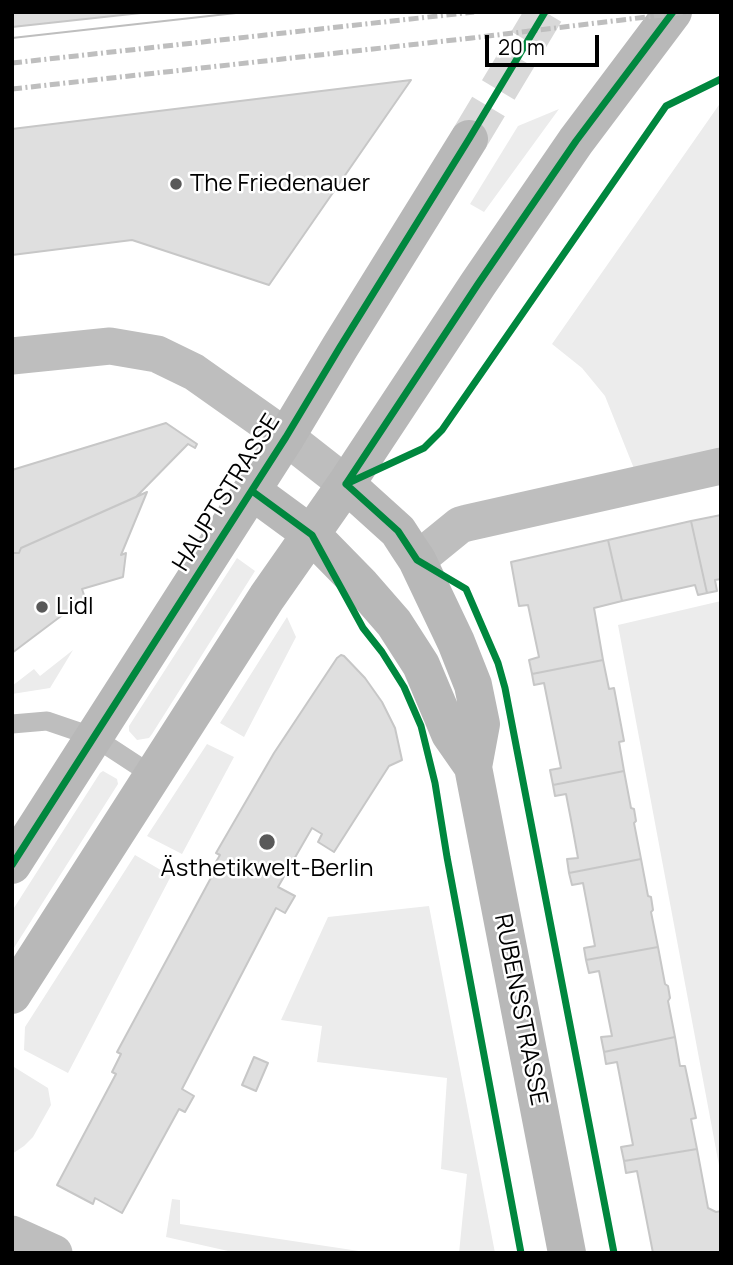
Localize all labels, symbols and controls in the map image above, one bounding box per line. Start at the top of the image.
scale bar [488,21,602,65]
text: 20 m [498,33,545,61]
place label: The Friedenauer [190,170,370,198]
marker: The Friedenauer [168,176,184,192]
street label: HAUPTSTRASSE [167,409,287,577]
place label: Lidl [56,593,94,621]
marker: Lidl [34,599,50,615]
marker: Ästhetikwelt-Berlin [257,832,277,852]
place label: Ästhetikwelt-Berlin [161,855,373,883]
street label: RUBENSSTRASSE [487,912,553,1108]

